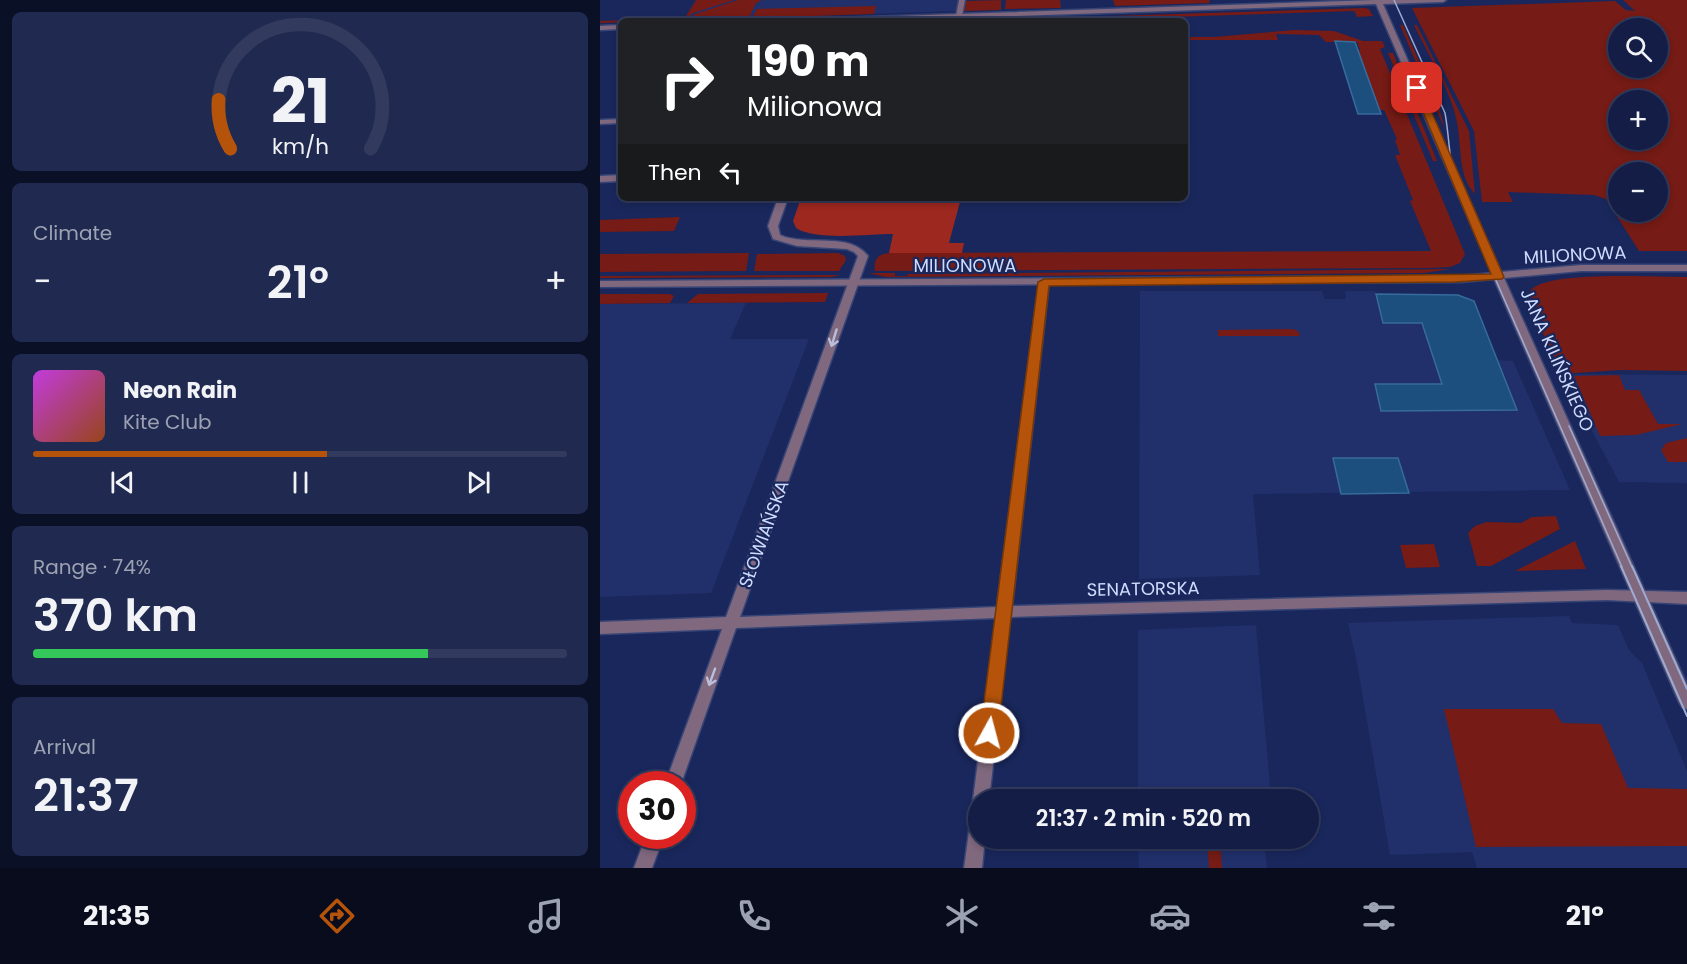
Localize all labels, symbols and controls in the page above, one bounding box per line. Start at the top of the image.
map controls [1608,18,1668,222]
button: search [1608,18,1668,78]
text: 190 m [747,32,869,91]
icon: right [648,42,726,120]
text: 21 [270,57,330,145]
pin [1391,62,1442,113]
icon: arrive [1400,71,1433,104]
text: Milionowa [747,88,882,125]
button: + [1608,90,1668,150]
text: km/h [271,131,329,162]
icon: left [714,156,747,189]
text: Then [648,157,702,188]
button: − [1608,162,1668,222]
text: Climate [33,219,112,247]
street label: MILIONOWA [1523,239,1627,270]
text: 21° [267,251,329,314]
street label: MILIONOWA [914,253,1016,278]
text: − [33,258,51,305]
text: + [544,258,567,305]
street label: JANA KILIŃSKIEGO [1515,284,1600,435]
one-way arrow [828,328,839,347]
text: Neon Rain [123,375,237,406]
text: Kite Club [123,408,212,436]
icon: previous [106,466,139,499]
icon: pause [284,466,317,499]
icon: next [462,466,495,499]
street label: SŁOWIAŃSKA [732,477,795,591]
text: Range · 74% [33,553,151,581]
street label: SENATORSKA [1086,575,1200,602]
text: 370 km [33,584,198,647]
one-way arrow [705,667,716,686]
position arrow [957,701,1021,765]
text: Arrival [33,733,96,761]
text: 21:37 [33,764,139,827]
speed limit sign: 30 [618,771,696,849]
text: 21:37 · 2 min · 520 m [1036,803,1251,834]
icon: directions [316,895,358,937]
icon: music [525,895,567,937]
icon: phone [733,895,775,937]
icon: climate [941,895,983,937]
icon: car [1149,895,1191,937]
icon: filters [1358,895,1400,937]
text: 21:35 [83,897,150,934]
text: 21° [1566,897,1604,934]

